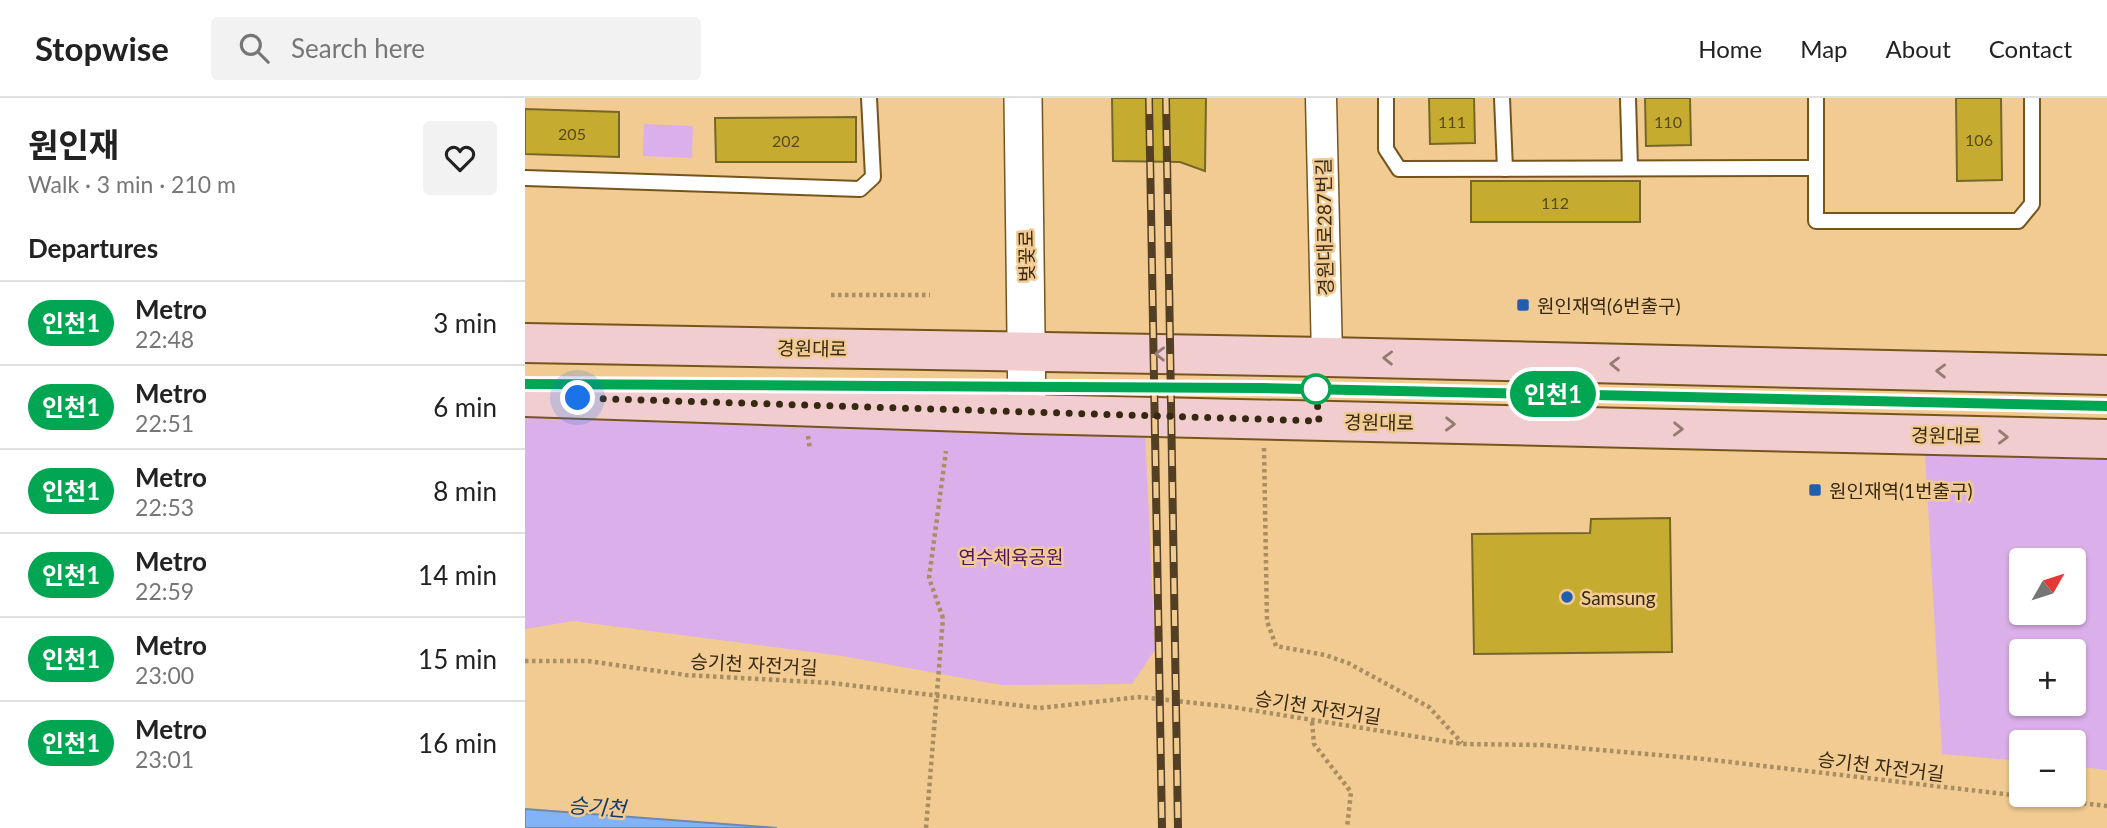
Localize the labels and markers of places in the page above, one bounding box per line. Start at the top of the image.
place label: 원인재역(6번출구) [1537,294,1681,317]
marker: 원인재역(6번출구) [1515,297,1531,313]
unlabelled marker [1301,374,1331,404]
place label: 원인재역(1번출구) [1829,479,1973,502]
marker: 원인재역(1번출구) [1807,482,1823,498]
place label: Samsung [1581,586,1656,609]
marker: Samsung [1559,589,1575,605]

